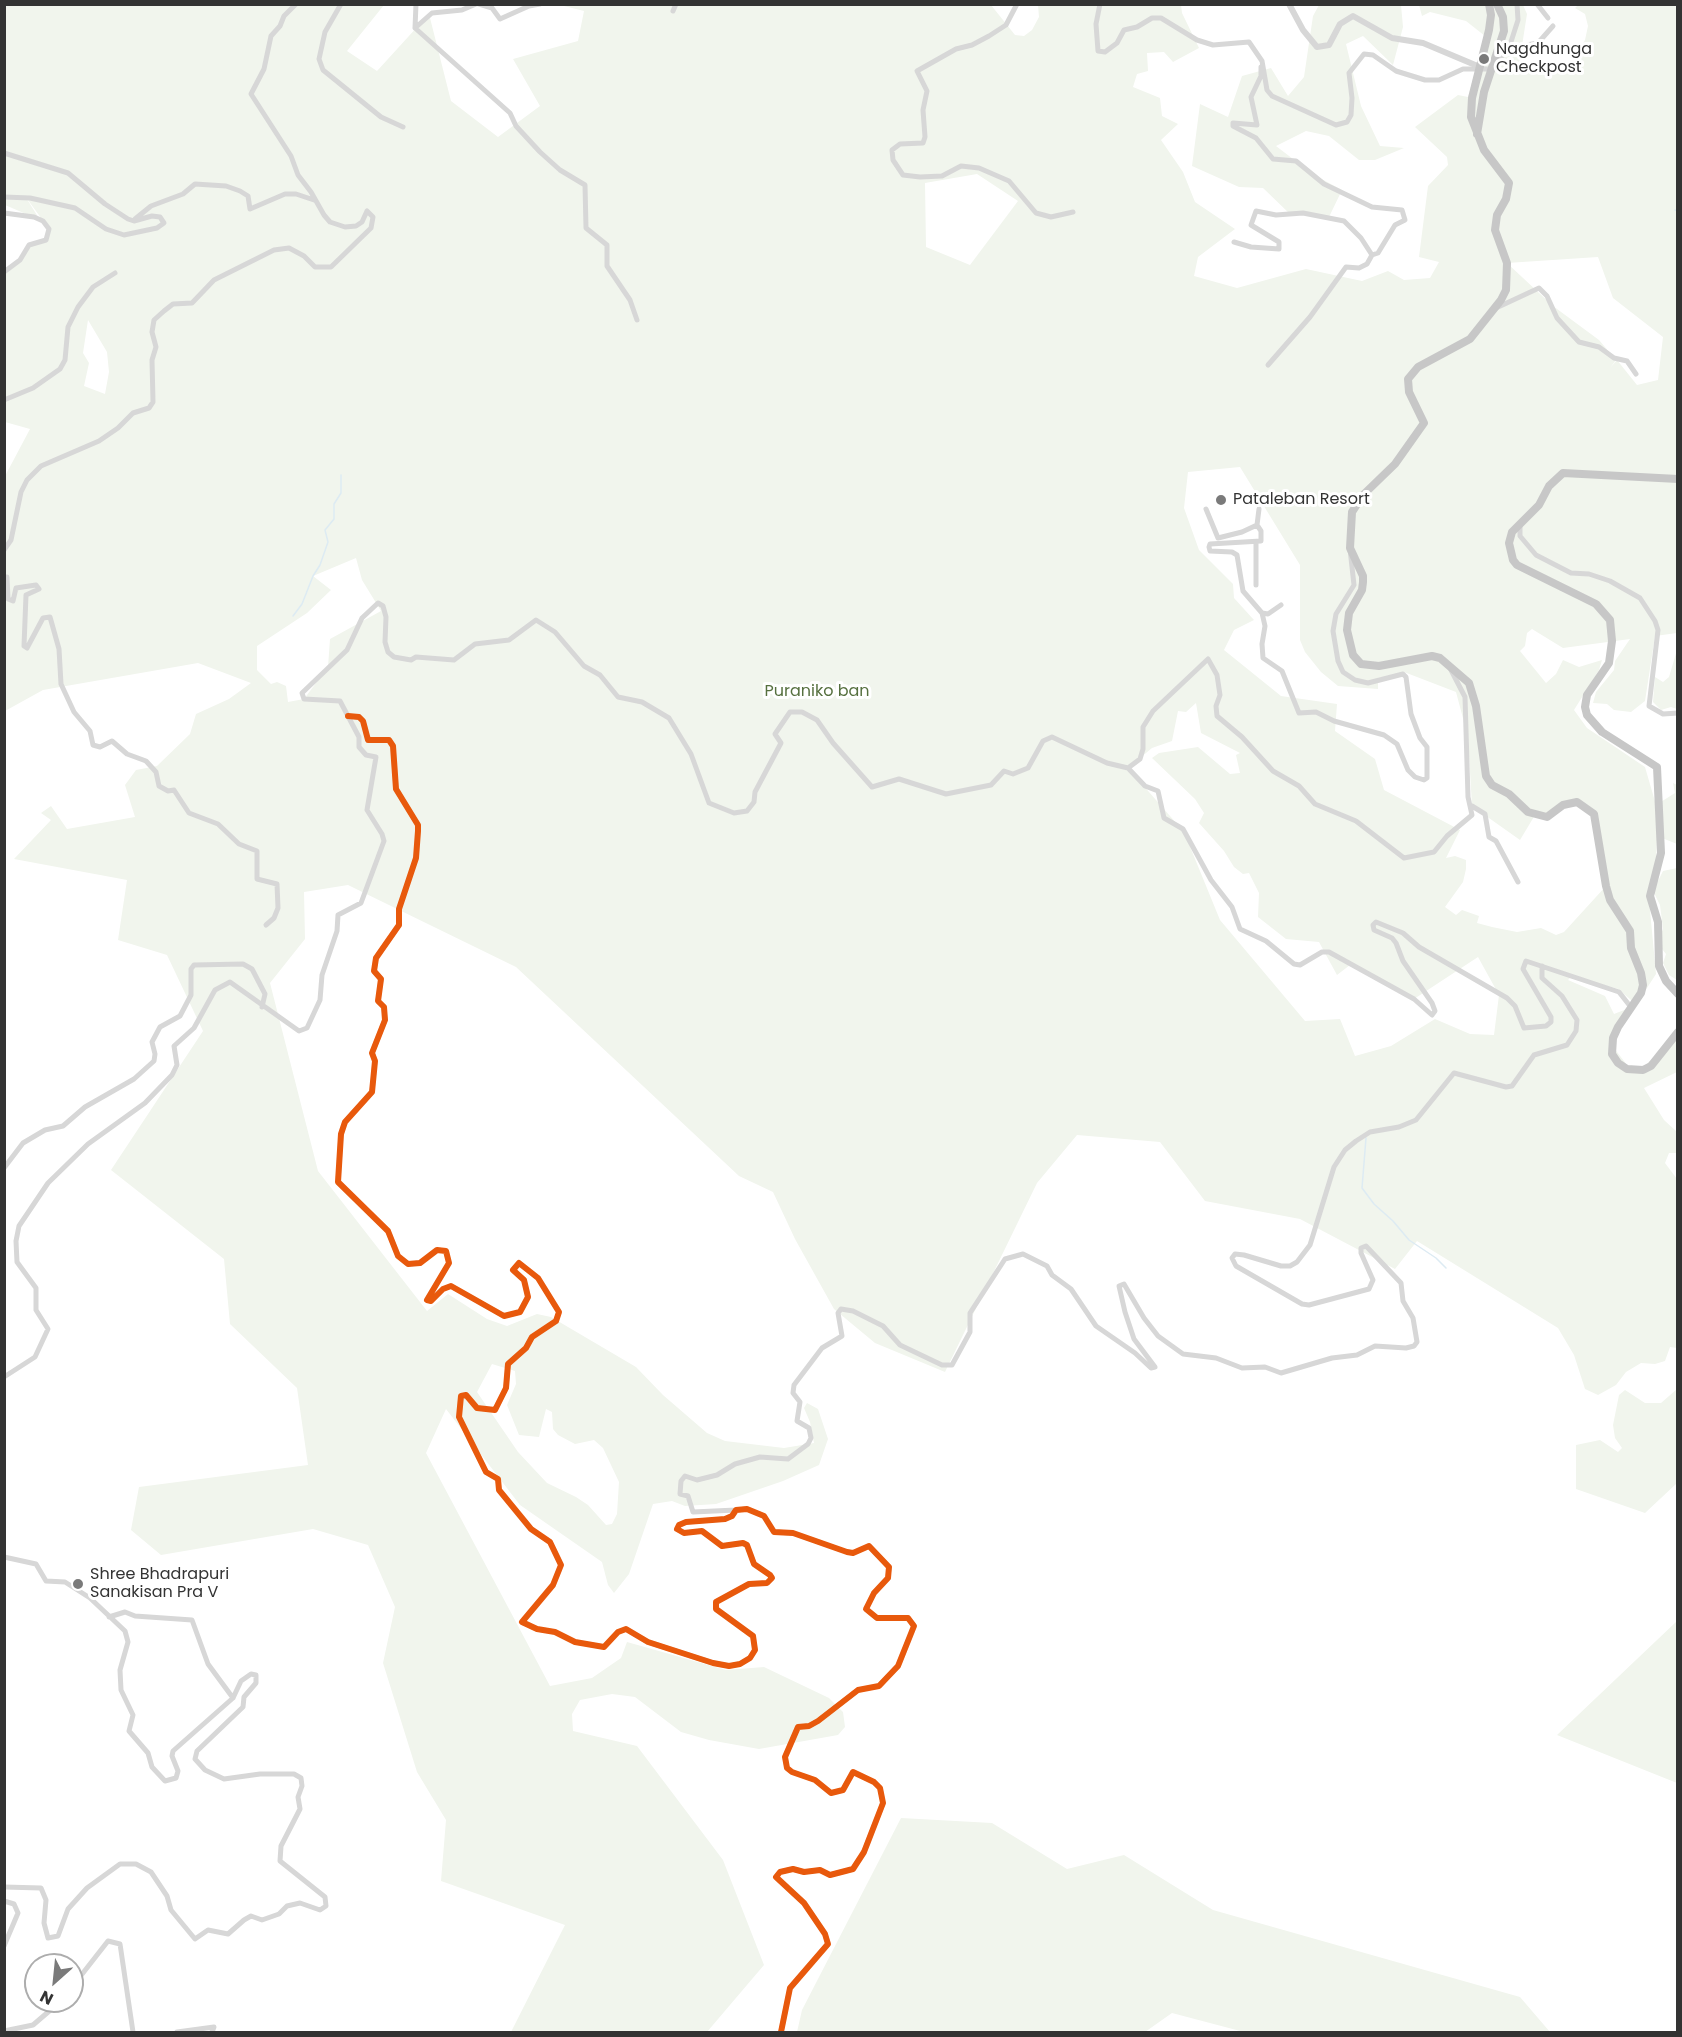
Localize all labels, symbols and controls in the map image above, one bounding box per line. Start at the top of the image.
place label: Nagdhunga Checkpost [1496,40,1592,78]
marker: Nagdhunga Checkpost [1477,52,1491,66]
place label: Pataleban Resort [1233,490,1370,510]
marker: Pataleban Resort [1214,493,1228,507]
park label: Puraniko ban [764,682,870,702]
place label: Shree Bhadrapuri Sanakisan Pra V [90,1565,229,1603]
marker: Shree Bhadrapuri Sanakisan Pra V [71,1577,85,1591]
north arrow [24,1953,84,2013]
text: N [36,1985,57,2011]

